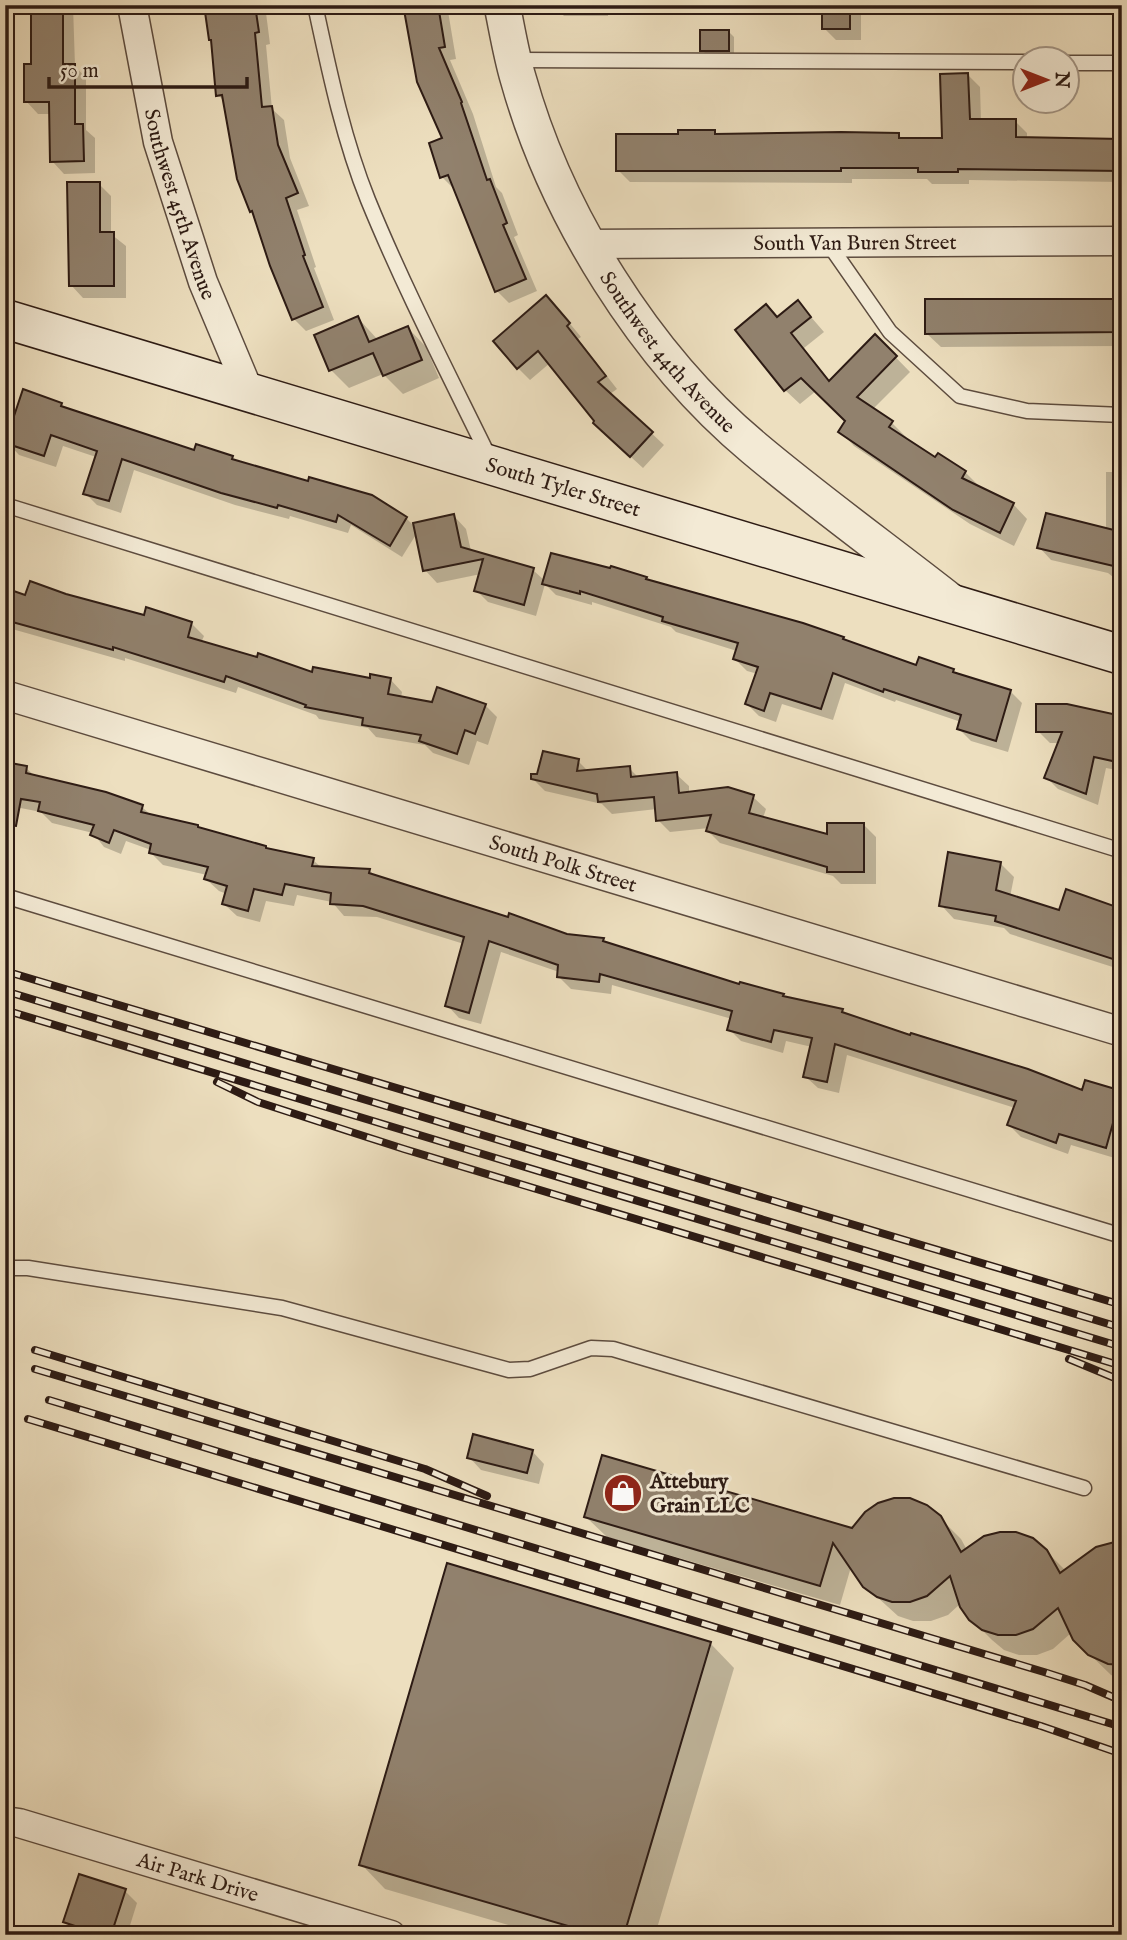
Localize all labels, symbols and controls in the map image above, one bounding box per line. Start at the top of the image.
scale bar [49,46,247,90]
north arrow [1012,46,1082,116]
text: 50 m [60,58,99,85]
text: N [1049,71,1073,89]
street label: Southwest 45th Avenue [137,107,221,305]
street label: South Van Buren Street [753,230,957,258]
street label: Southwest 44th Avenue [593,267,741,440]
street label: South Tyler Street [482,452,643,524]
street label: South Polk Street [486,830,640,900]
place label: Attebury Grain LLC [649,1469,750,1520]
shop icon: Attebury Grain LLC [602,1472,644,1514]
street label: Air Park Drive [132,1847,262,1909]

